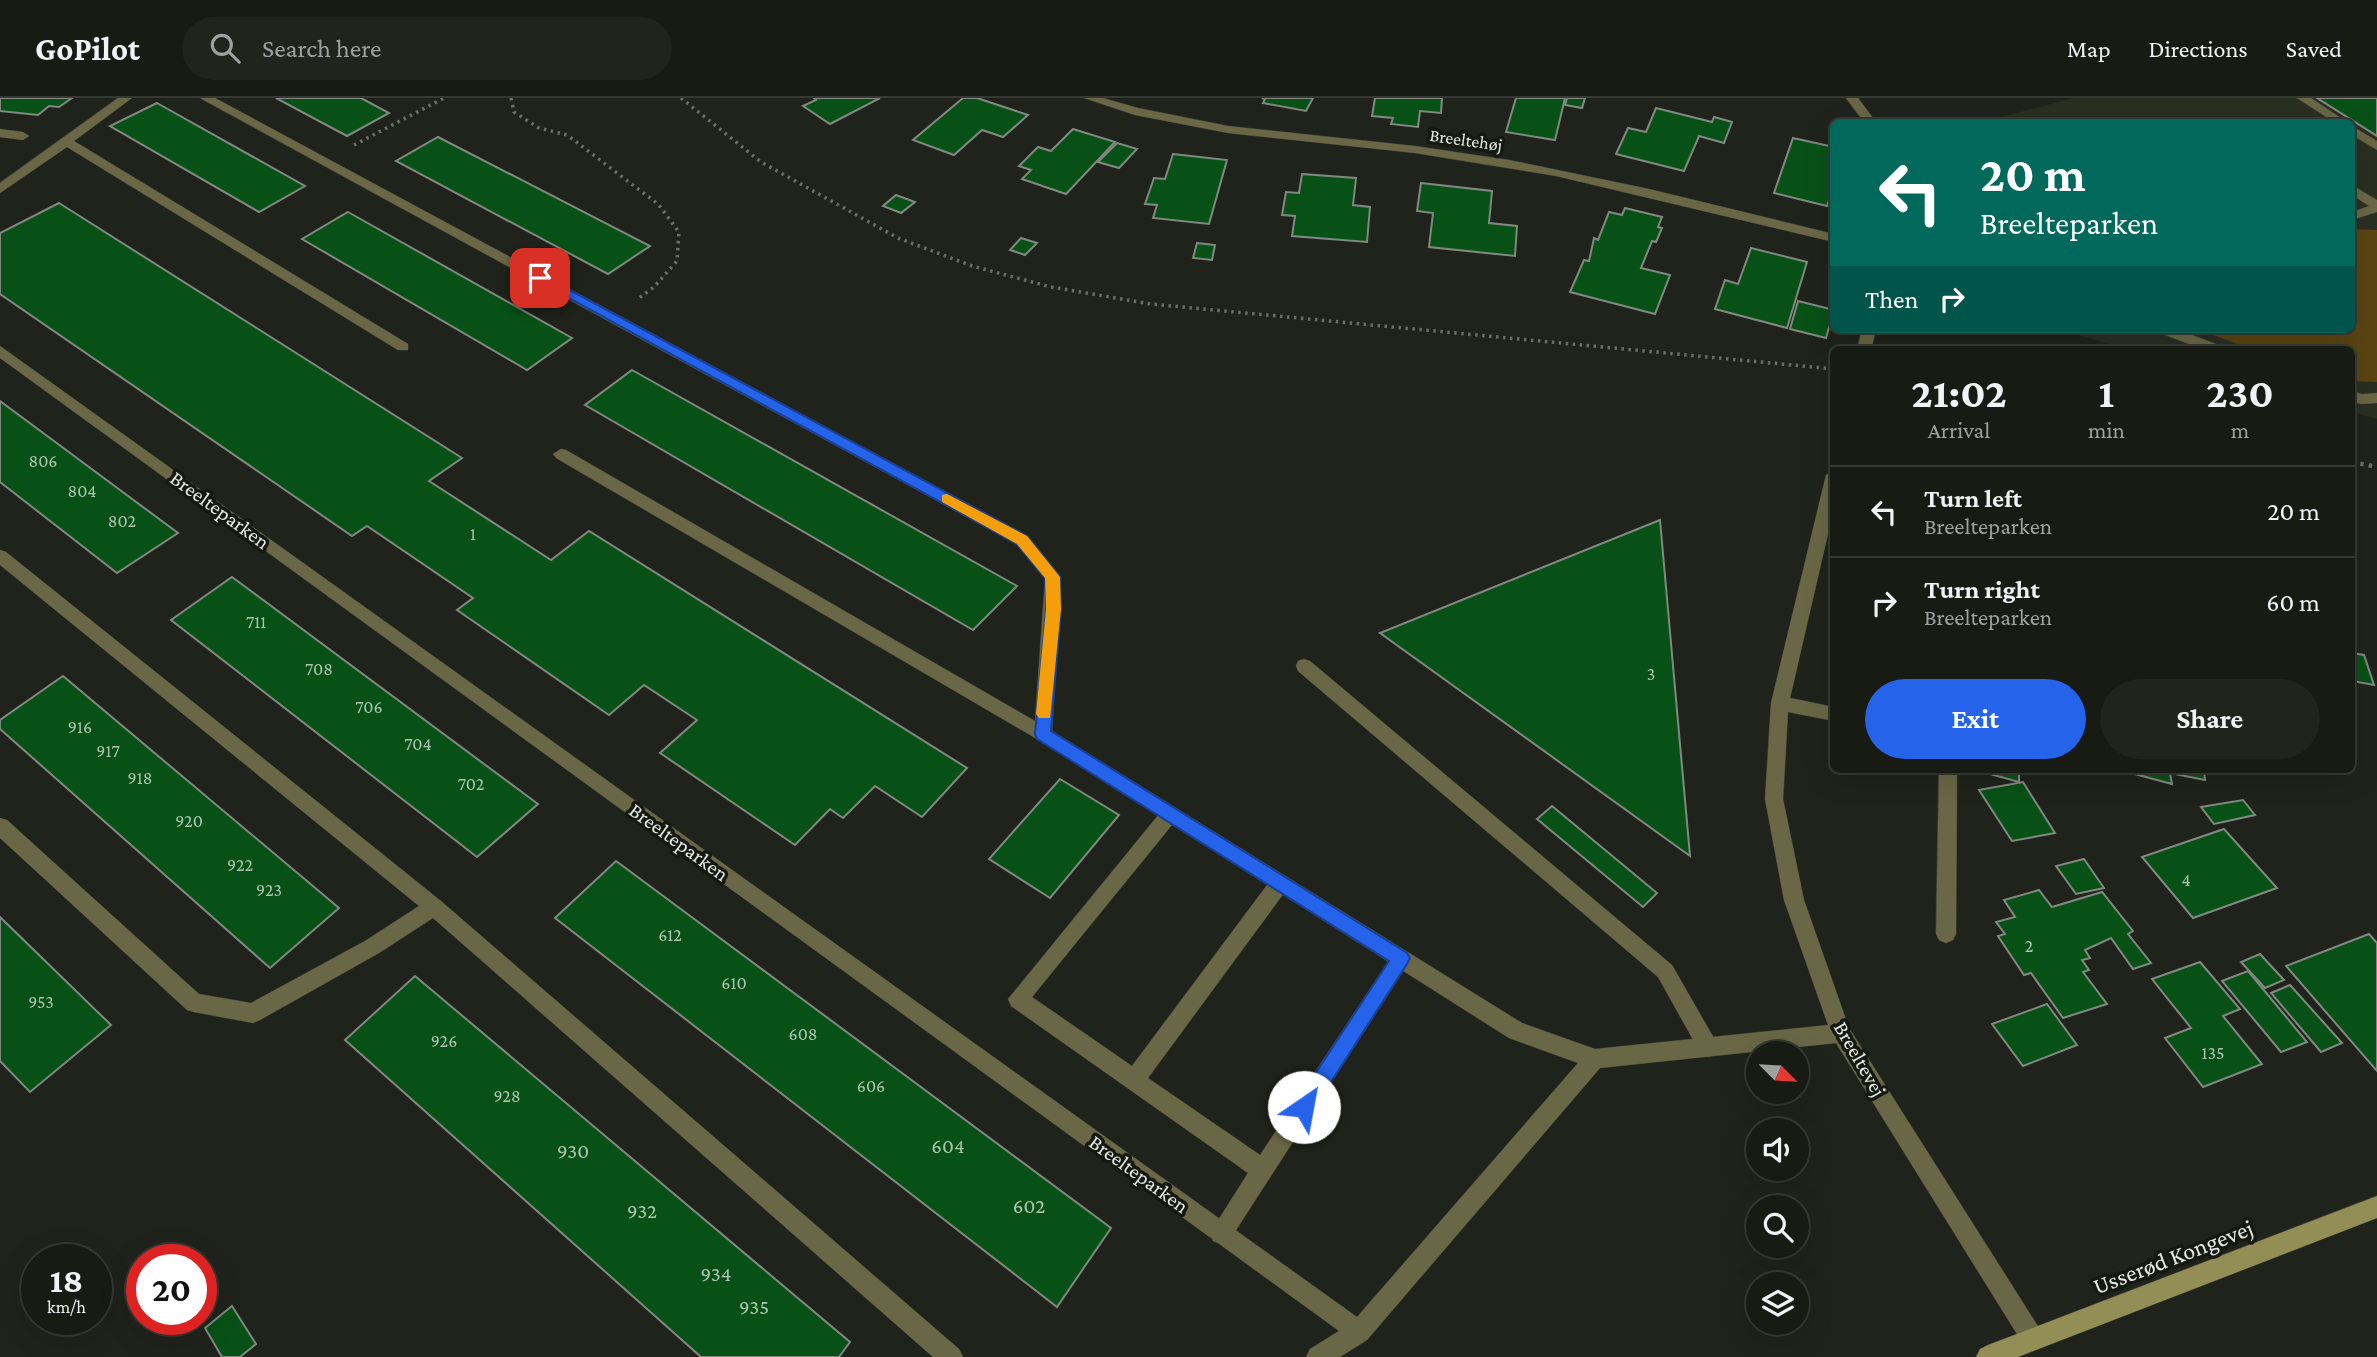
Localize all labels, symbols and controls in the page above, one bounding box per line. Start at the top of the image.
search box [182,17,672,80]
icon: search [206,29,244,67]
text: GoPilot [35,30,140,67]
text: Search here [262,34,381,63]
text: Map [2067,35,2111,62]
text: Directions [2149,35,2248,62]
text: Saved [2286,35,2342,62]
street label: Breeltehøj [1428,125,1504,156]
icon: left [1865,147,1956,238]
text: 20 m [1980,147,2086,202]
text: Breelteparken [1980,205,2158,241]
pin [510,248,570,308]
icon: arrive [521,259,559,297]
icon: right [1933,280,1971,318]
text: Then [1865,285,1919,314]
text: 21:02 [1911,369,2007,416]
text: 1 [2099,369,2114,416]
text: 230 [2206,369,2274,416]
text: Arrival [1928,417,1990,443]
text: min [2088,417,2125,443]
text: m [2231,417,2249,443]
house number: 806 [28,451,58,471]
street label: Breelteparken [166,466,274,554]
house number: 804 [67,481,97,501]
text: Turn left [1924,484,2022,513]
icon: left [1865,493,1903,531]
text: 20 m [2267,497,2320,526]
house number: 802 [108,511,136,531]
text: Breelteparken [1924,513,2052,539]
house number: 1 [470,524,476,544]
text: Turn right [1924,575,2040,604]
icon: right [1865,584,1903,622]
text: 60 m [2266,588,2320,617]
text: Breelteparken [1924,604,2052,630]
house number: 711 [246,612,266,632]
house number: 708 [305,659,333,679]
house number: 3 [1647,664,1655,684]
button: Exit [1865,679,2086,759]
button: Share [2100,679,2320,759]
house number: 706 [355,697,383,717]
house number: 916 [68,717,92,737]
house number: 704 [404,734,432,754]
house number: 917 [96,741,120,761]
house number: 918 [128,768,152,788]
house number: 702 [458,774,484,794]
street label: Breelteparken [625,798,733,886]
house number: 920 [175,811,203,831]
house number: 922 [227,855,253,875]
house number: 4 [2181,870,2191,890]
house number: 923 [256,880,282,900]
house number: 612 [658,925,682,945]
house number: 2 [2025,936,2033,956]
house number: 610 [721,973,747,993]
house number: 953 [28,992,54,1012]
street label: Breeltevej [1829,1017,1891,1101]
house number: 608 [788,1024,818,1044]
house number: 926 [431,1031,457,1051]
north arrow [1746,1041,1810,1104]
map controls [1746,1041,1809,1335]
house number: 135 [2201,1043,2225,1063]
position arrow [1267,1070,1341,1144]
house number: 606 [857,1076,885,1096]
house number: 928 [493,1086,521,1106]
button: sound [1746,1118,1809,1181]
street label: Breelteparken [1085,1130,1193,1218]
house number: 604 [931,1134,965,1158]
house number: 930 [557,1139,589,1163]
house number: 602 [1013,1194,1045,1218]
button: search [1746,1195,1809,1258]
house number: 932 [627,1199,657,1223]
street label: Usserød Kongevej [2089,1214,2257,1299]
speed limit sign: 20 [126,1244,217,1335]
text: 18 [50,1261,83,1300]
house number: 934 [700,1262,732,1286]
button: layers [1746,1272,1809,1335]
house number: 935 [739,1295,769,1319]
text: km/h [47,1297,86,1317]

